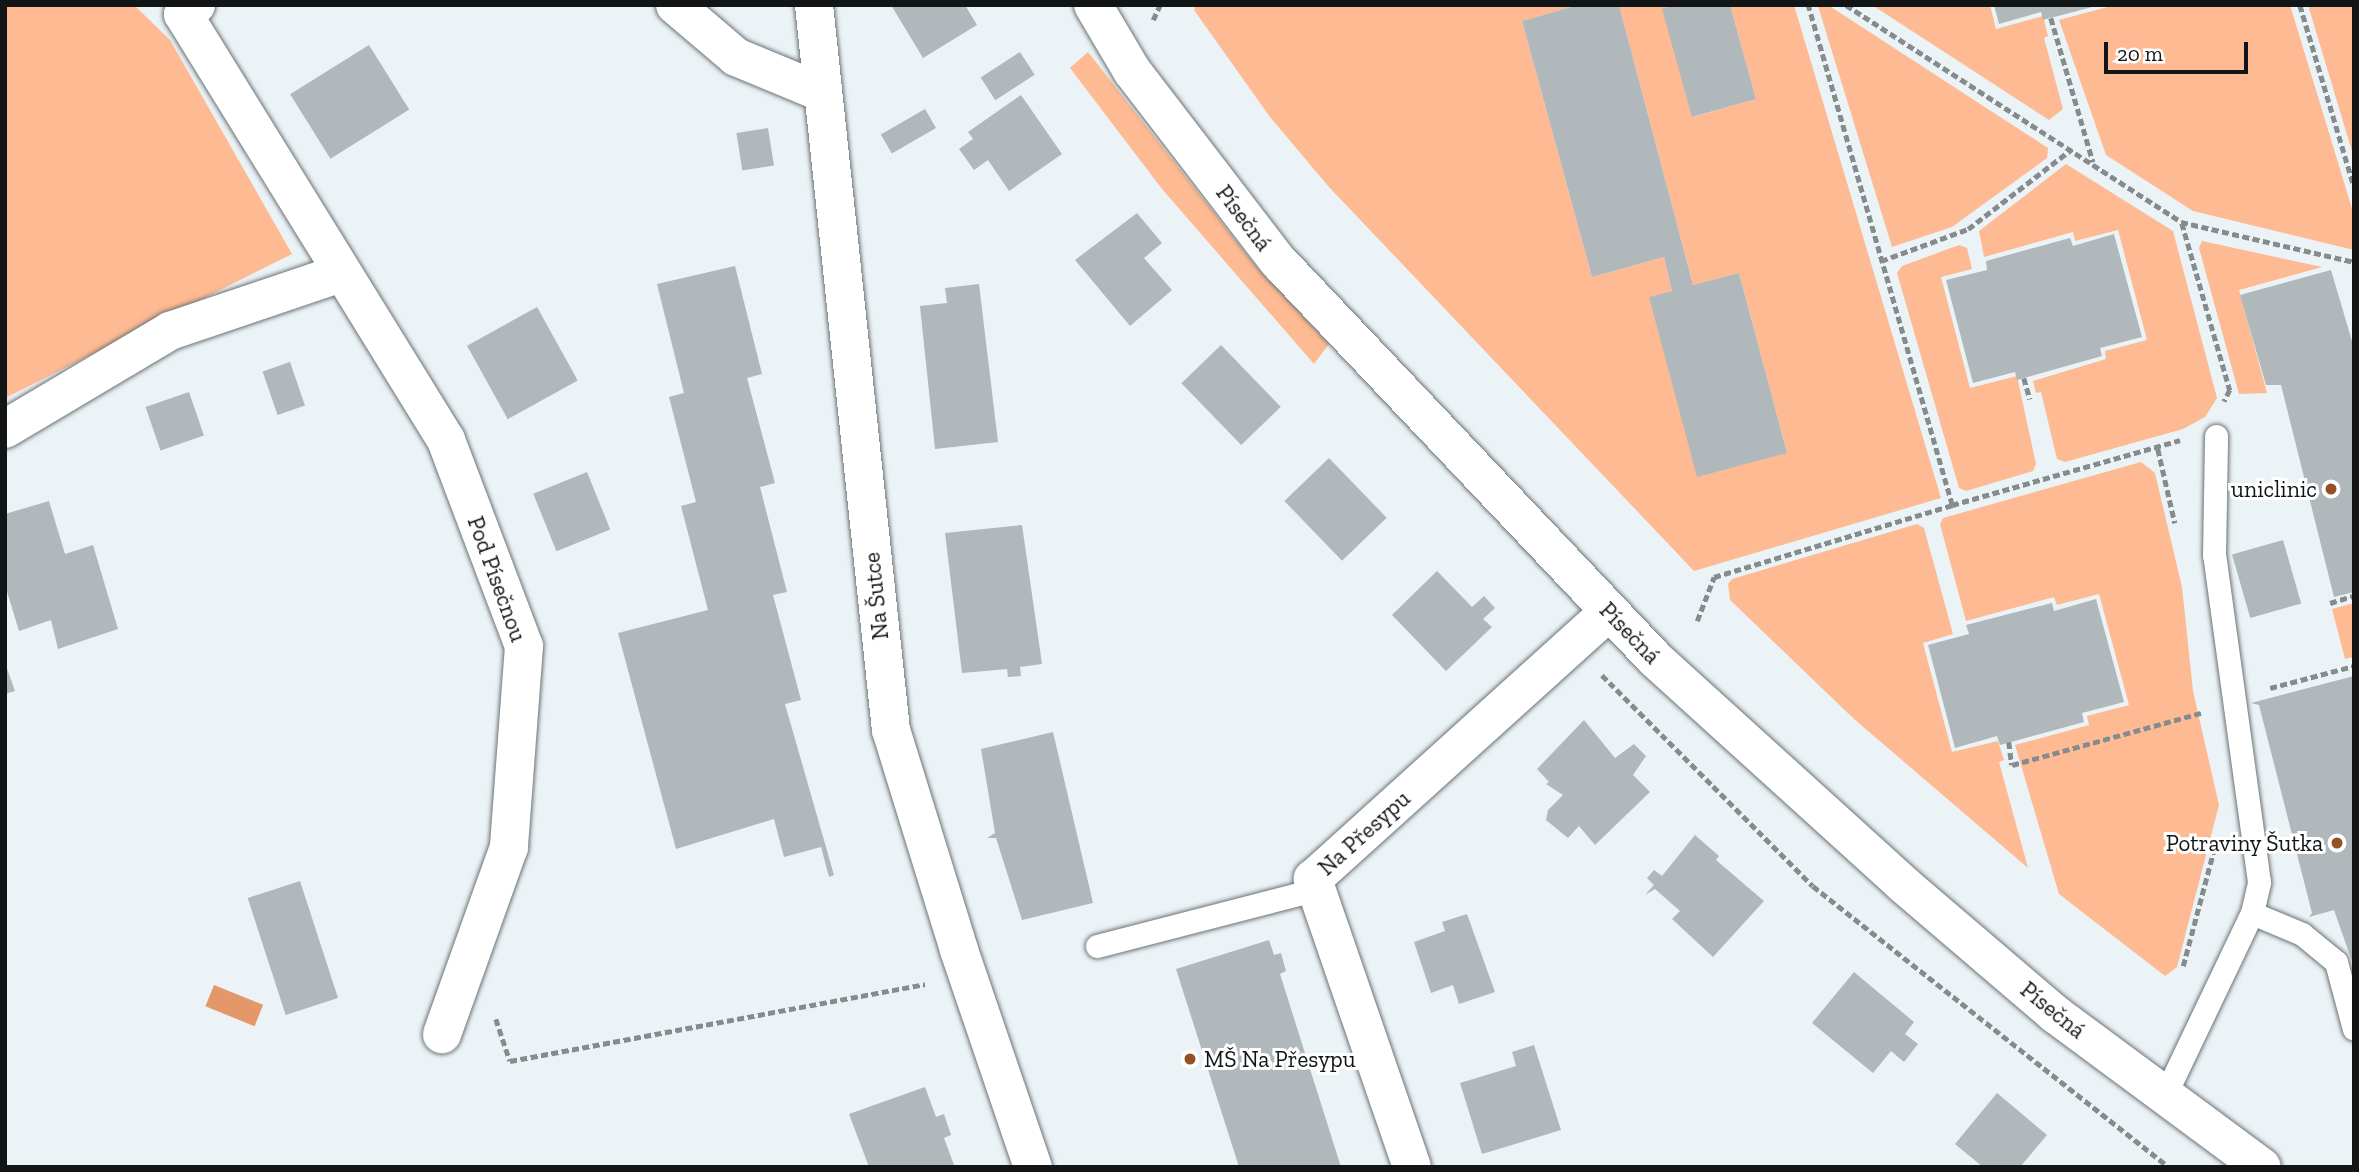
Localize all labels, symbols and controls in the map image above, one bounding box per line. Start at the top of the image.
scale bar [2107,28,2250,72]
text: 20 m [2117,41,2163,66]
street label: Písečná [1210,180,1278,256]
place label: uniclinic [2231,475,2317,503]
marker: uniclinic [2323,481,2339,497]
street label: Pod Písečnou [462,513,532,645]
street label: Na Šutce [858,551,894,641]
street label: Písečná [1594,596,1666,670]
street label: Na Přesypu [1312,785,1416,881]
place label: Potraviny Šutka [2165,829,2323,857]
marker: Potraviny Šutka [2329,835,2345,851]
street label: Písečná [2015,976,2091,1044]
place label: MŠ Na Přesypu [1204,1045,1356,1073]
marker: MŠ Na Přesypu [1182,1051,1198,1067]

